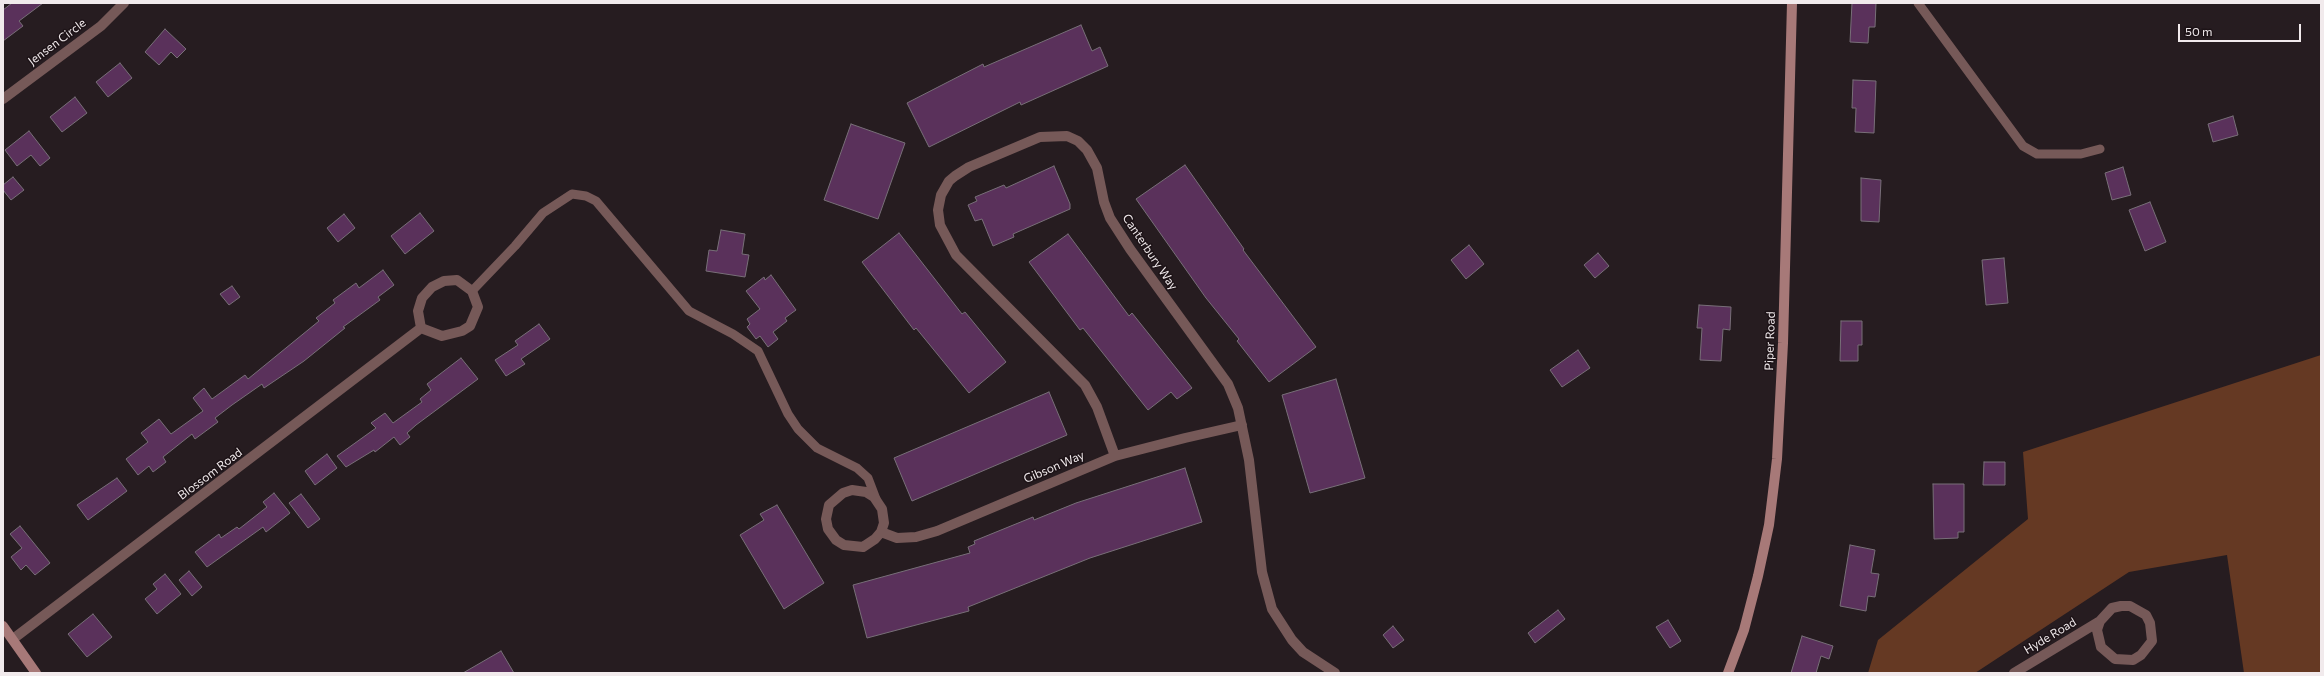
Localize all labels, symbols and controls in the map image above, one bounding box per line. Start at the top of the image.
street label: Jensen Circle [25,16,89,68]
scale bar [2180,16,2303,42]
text: 50 m [2185,24,2213,38]
street label: Canterbury Way [1119,211,1181,293]
street label: Piper Road [1762,311,1778,371]
street label: Blossom Road [175,445,245,503]
street label: Gibson Way [1021,448,1087,486]
street label: Hyde Road [2021,615,2079,657]

